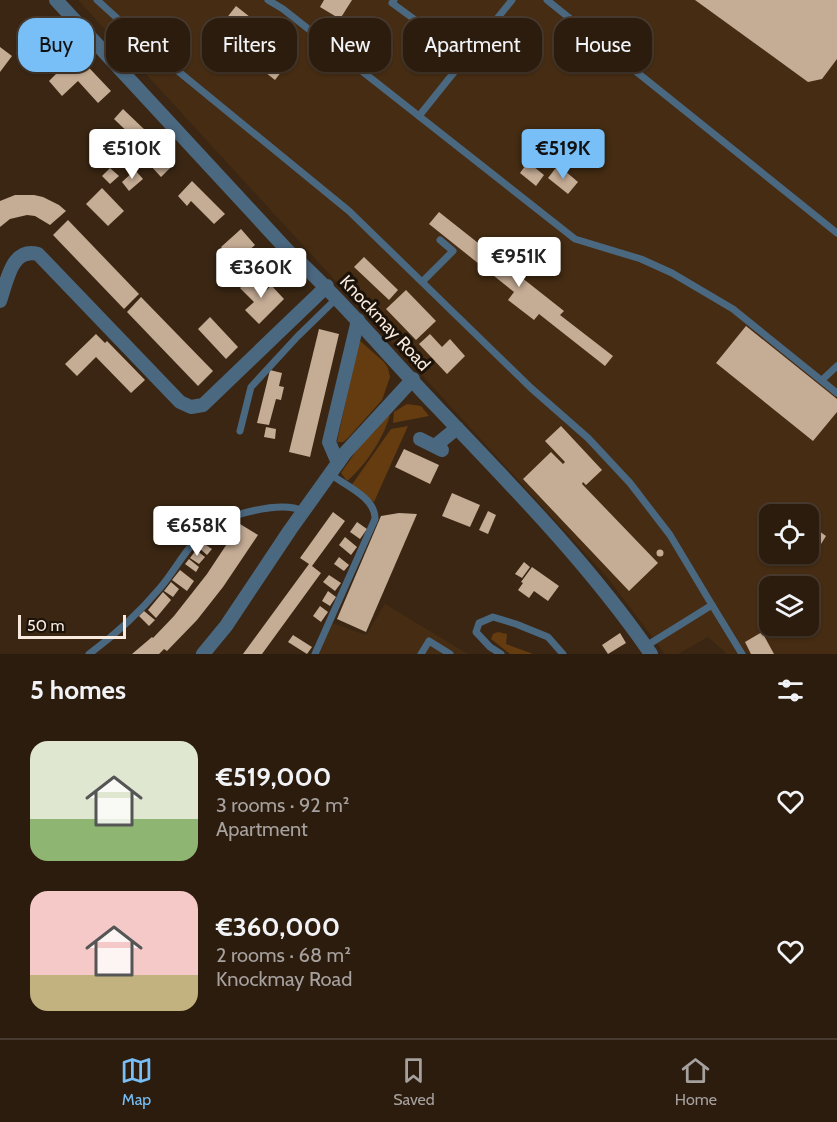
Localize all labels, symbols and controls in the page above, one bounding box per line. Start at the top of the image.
chip: Buy [18,18,94,72]
chip: Rent [106,18,190,72]
chip: Filters [202,18,297,72]
chip: New [309,18,391,72]
chip: Apartment [403,18,542,72]
chip: House [554,18,652,72]
pin: €510K [90,129,174,180]
pin: €519K [521,129,605,180]
text: €510K [103,136,161,160]
text: €519K [536,136,590,160]
pin: €951K [477,237,561,288]
text: €951K [492,244,546,268]
pin: €360K [219,248,303,299]
text: €360K [230,255,292,279]
street label: Knockmay Road [335,271,435,375]
map controls [759,504,819,636]
button: locate [759,504,819,564]
pin: €658K [155,506,239,557]
text: €658K [167,513,227,537]
button: layers [759,576,819,636]
scale bar [18,612,126,640]
text: 50 m [27,616,64,635]
text: 5 homes [30,674,126,706]
icon: filters [774,674,807,707]
text: €519,000 [216,761,331,793]
icon: home [78,765,150,837]
icon: heart [774,785,807,818]
text: 3 rooms · 92 m² [216,793,349,817]
text: Apartment [216,817,308,841]
text: €360,000 [216,911,340,943]
icon: home [78,915,150,987]
icon: heart [774,935,807,968]
text: 2 rooms · 68 m² [216,943,351,967]
text: Knockmay Road [216,967,352,991]
tab: Map [120,1054,153,1109]
tab: Saved [393,1054,435,1109]
tab: Home [675,1054,717,1109]

